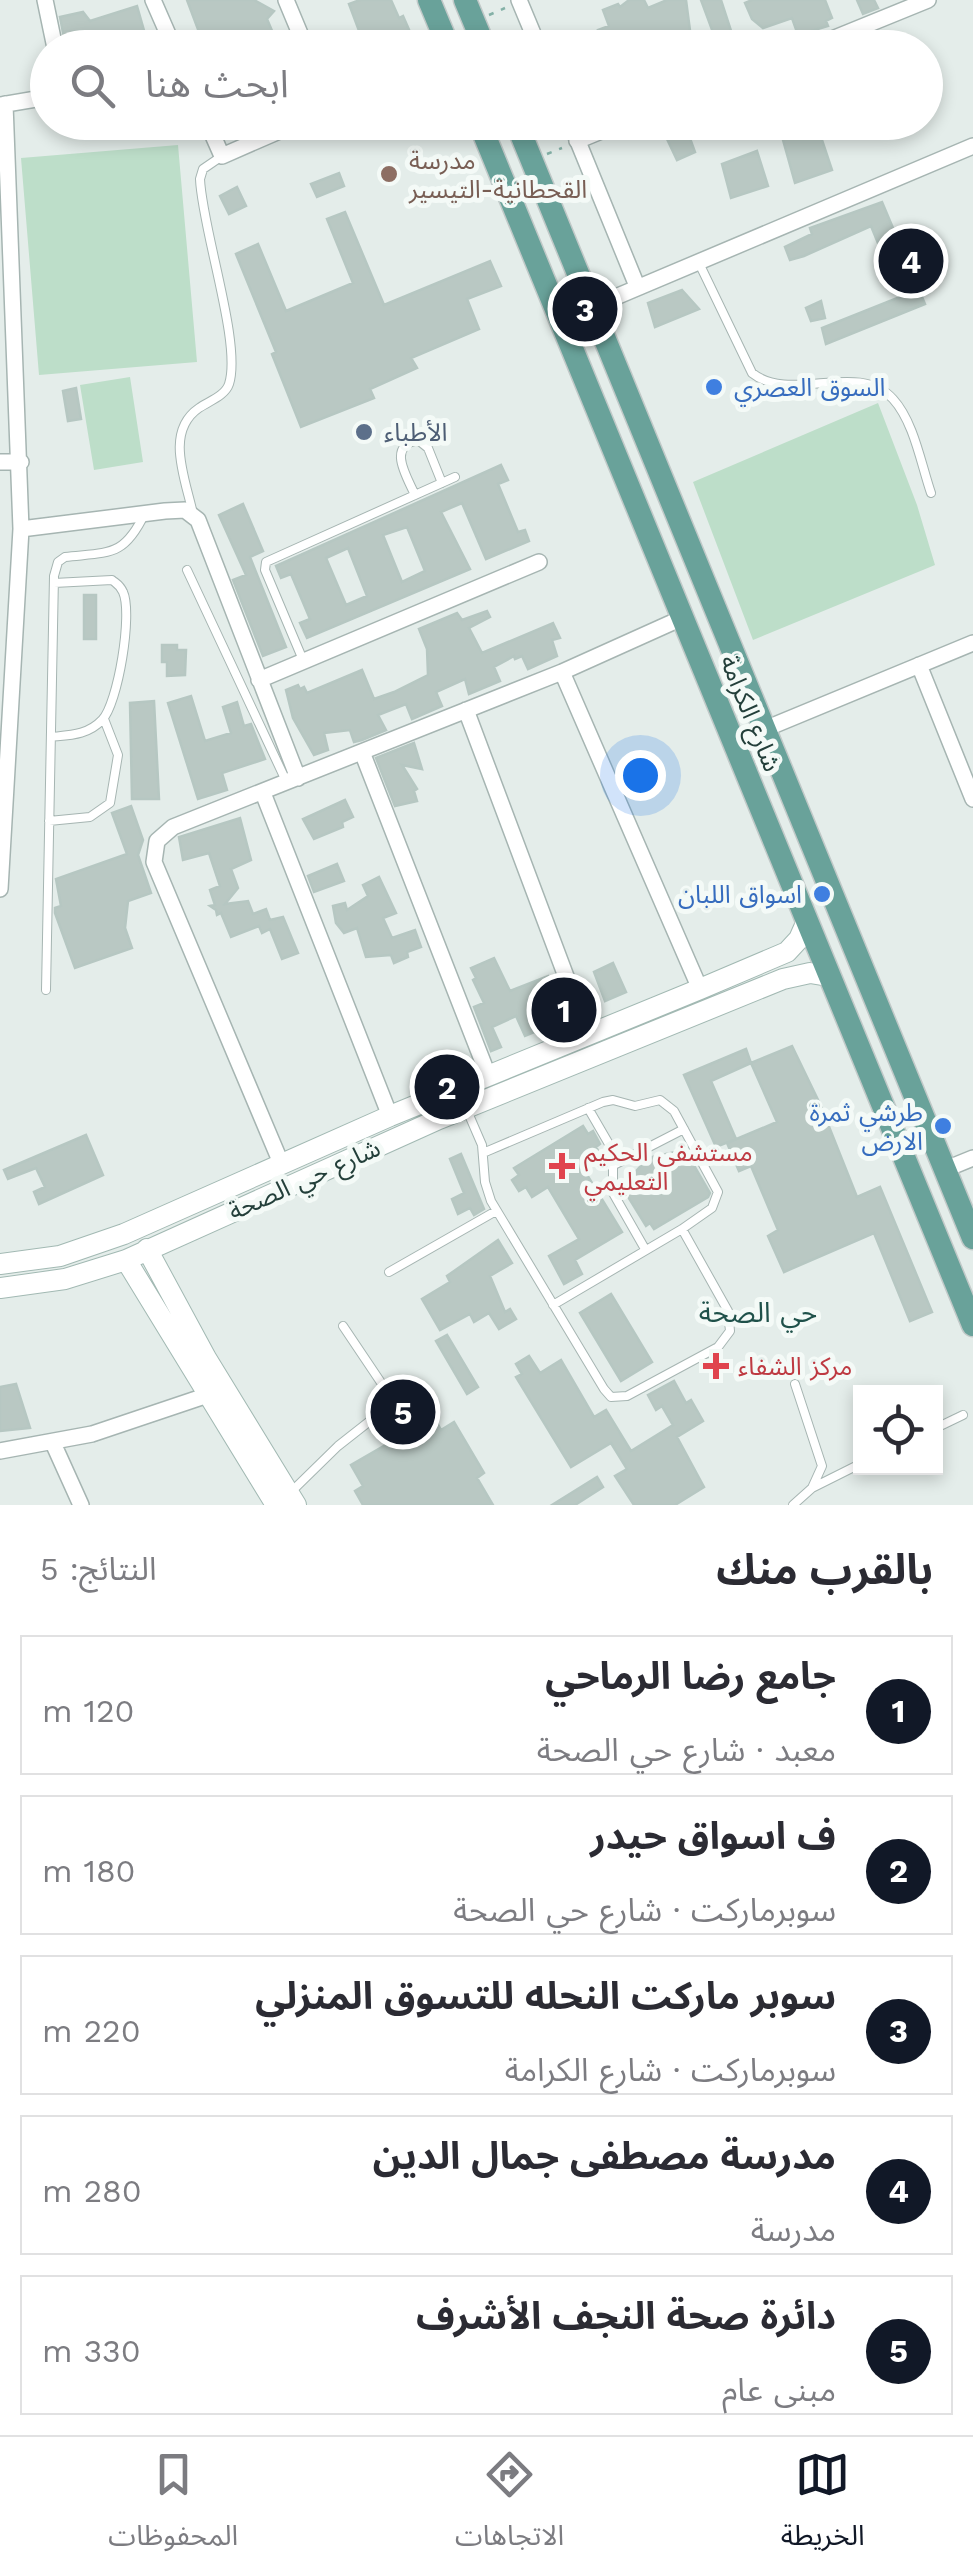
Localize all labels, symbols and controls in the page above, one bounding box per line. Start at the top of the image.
search box [30,30,943,140]
icon: search [65,58,120,113]
text: ابحث هنا [145,62,289,106]
place label: مدرسة القحطانية-التيسير [408,146,587,204]
marker: مدرسة القحطانية-التيسير [378,163,400,185]
pin: 4 [878,224,944,298]
pin: 3 [552,272,618,346]
place label: السوق العصري [734,373,885,407]
marker: السوق العصري [703,376,725,398]
place label: الأطباء [384,418,448,447]
marker: الأطباء [353,421,375,443]
street label: شارع الكرامة [710,651,787,777]
your location [615,750,666,801]
place label: اسواق اللبان [678,880,802,909]
marker: اسواق اللبان [811,883,833,905]
pin: 1 [532,972,596,1048]
pin: 2 [414,1050,480,1124]
place label: طرشي ثمرة الارض [809,1098,923,1157]
marker: طرشي ثمرة الارض [932,1115,954,1137]
street label: شارع حي الصحة [224,1133,387,1230]
place label: مستشفى الحكيم التعليمي [584,1138,753,1201]
marker: مستشفى الحكيم التعليمي [549,1153,575,1179]
district label: حي الصحة [699,1296,817,1333]
place label: مركز الشفاء [738,1352,852,1381]
marker: مركز الشفاء [703,1353,729,1379]
pin: 5 [370,1374,436,1450]
map controls [853,1385,943,1475]
button: locate [853,1385,943,1475]
text: بالقرب منك [716,1545,933,1594]
text: النتائج: 5 [40,1550,157,1588]
text: جامع رضا الرماحي [545,1654,836,1698]
text: 120 m [42,1692,134,1730]
text: 1 [892,1692,905,1730]
text: معبد · شارع حي الصحة [537,1731,836,1769]
text: ف اسواق حيدر [590,1814,836,1858]
text: 180 m [42,1852,136,1890]
text: 2 [889,1852,908,1890]
text: سوبرماركت · شارع حي الصحة [453,1891,836,1929]
text: سوبر ماركت النحله للتسوق المنزلي [255,1974,836,2018]
text: 220 m [42,2012,141,2050]
text: 3 [889,2012,908,2050]
text: سوبرماركت · شارع الكرامة [505,2051,836,2089]
text: مدرسة مصطفى جمال الدين [373,2134,836,2178]
text: 280 m [42,2172,142,2210]
text: 4 [888,2172,909,2210]
text: مدرسة [751,2211,836,2249]
text: دائرة صحة النجف الأشرف [416,2294,836,2338]
text: 330 m [42,2332,141,2370]
text: 5 [889,2332,908,2370]
text: مبنى عام [722,2371,836,2409]
tab: المحفوظات [108,2447,238,2566]
tab: الاتجاهات [455,2447,564,2566]
tab: الخريطة [781,2447,865,2566]

